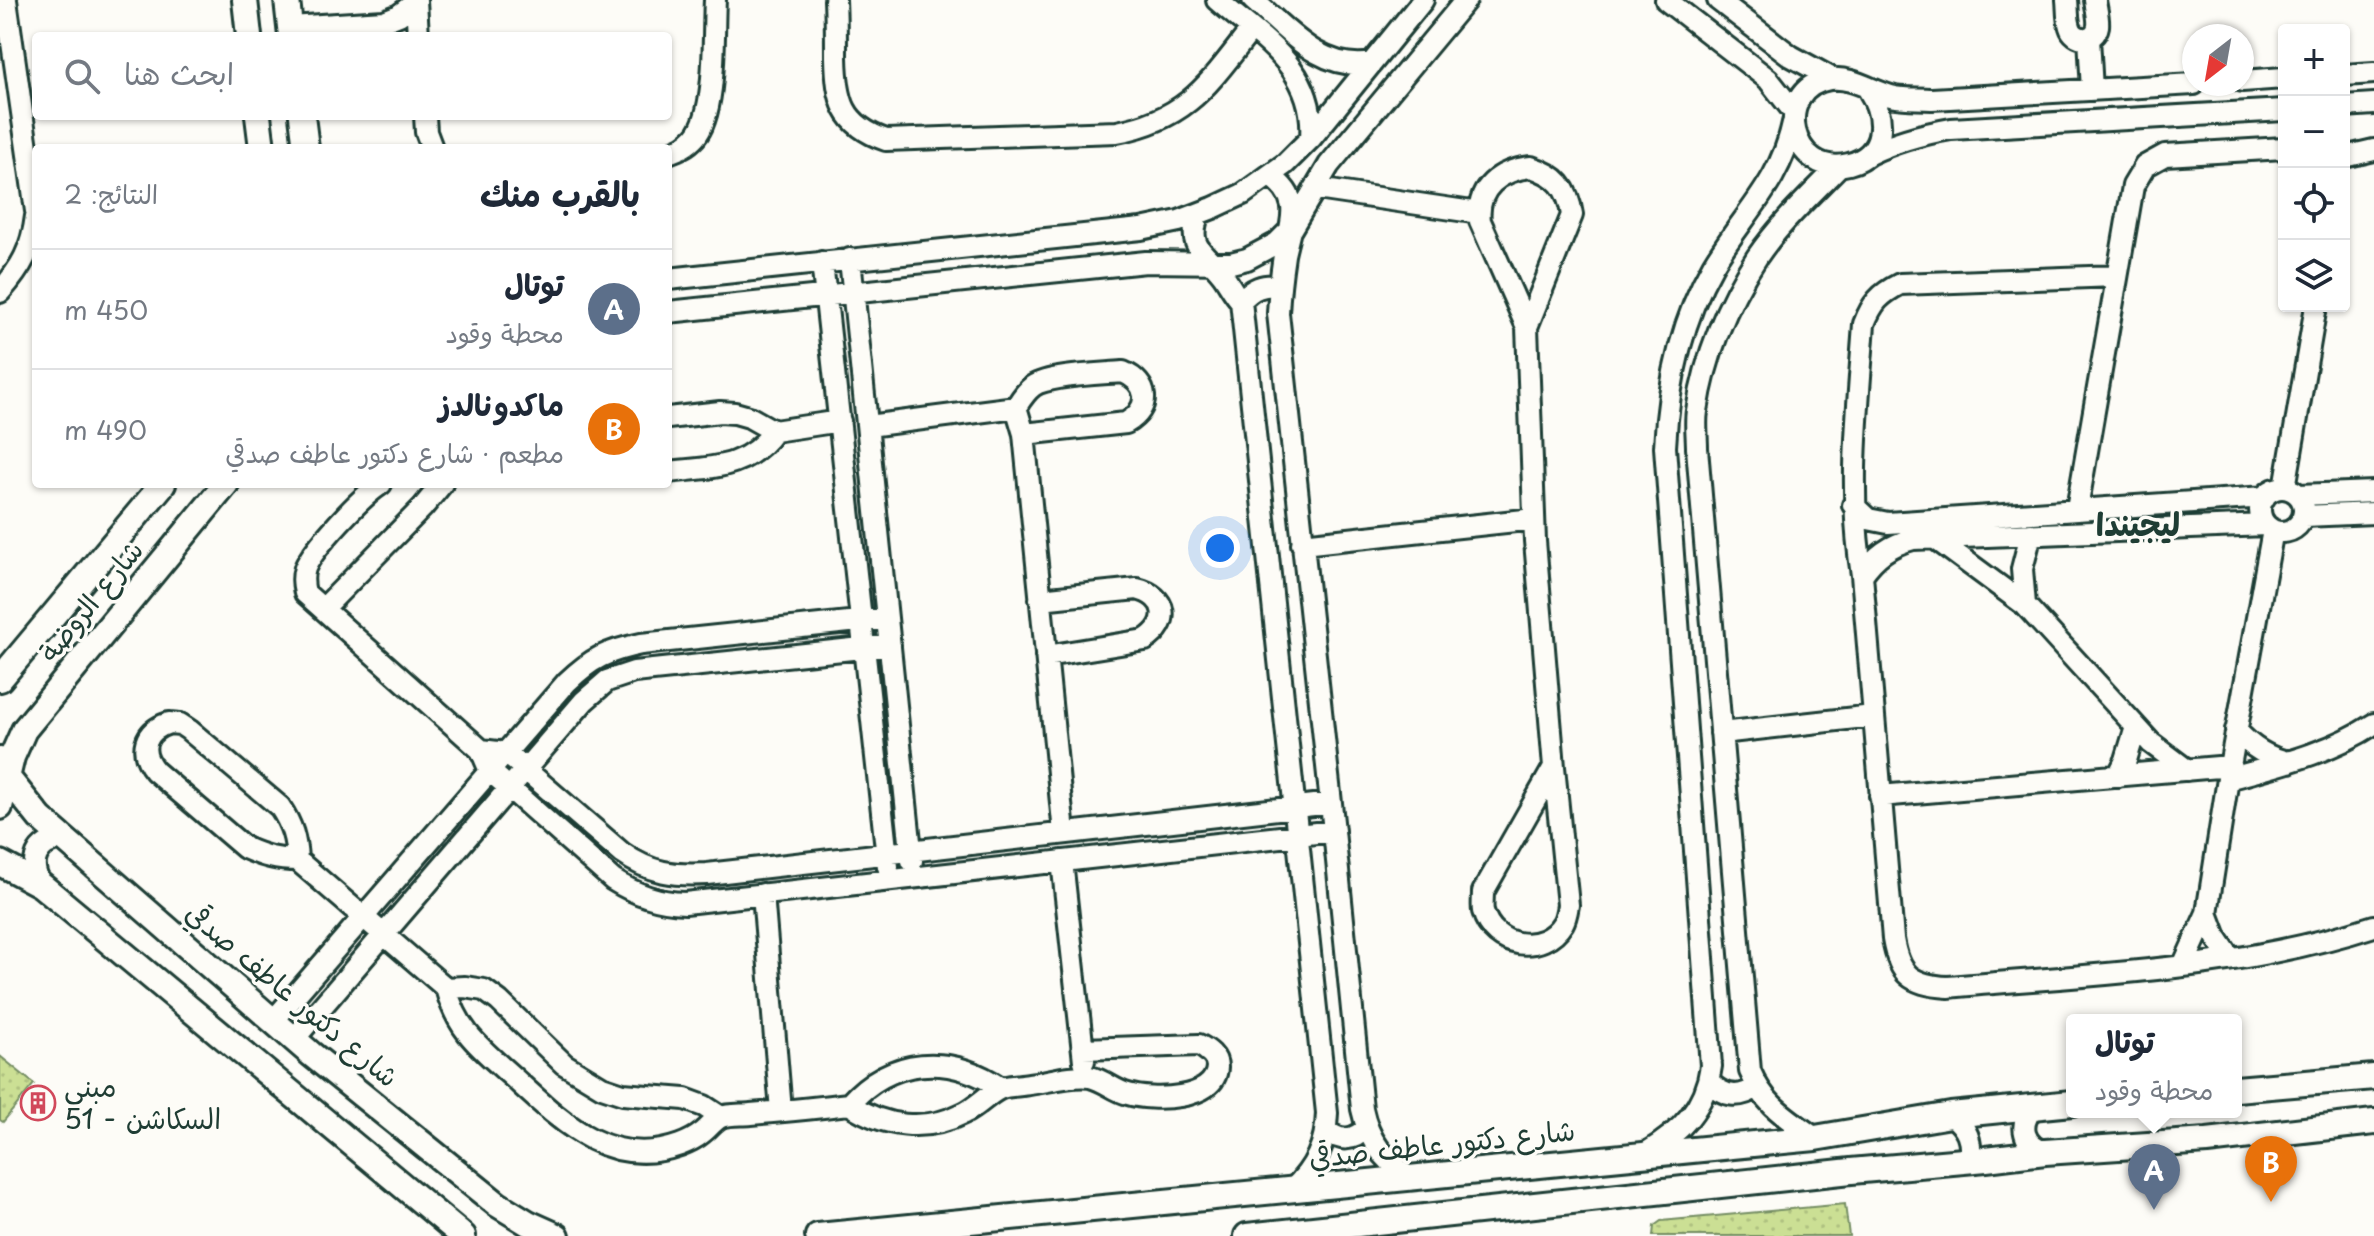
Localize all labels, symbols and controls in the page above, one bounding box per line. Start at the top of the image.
north arrow [2182,24,2254,96]
map controls [2278,24,2350,312]
button: + [2278,24,2350,96]
search box [32,32,672,120]
text: ابحث هنا [124,50,234,95]
icon: search [60,54,104,98]
button: − [2278,96,2350,168]
text: بالقرب منك [480,167,640,219]
button: locate [2278,168,2350,240]
text: النتائج: 2 [64,174,158,213]
button: layers [2278,240,2350,312]
text: توتال [504,261,564,306]
text: 450 m [64,290,148,329]
text: A [604,290,624,329]
text: محطة وقود [445,313,564,352]
text: ماكدونالدز [439,381,564,426]
text: 490 m [64,410,147,449]
text: B [605,410,623,449]
text: مطعم · شارع دكتور عاطف صدقي [225,433,564,472]
district label: ليجيندا [2096,499,2180,547]
your location [1200,528,1240,568]
street label: شارع الروضة [27,530,153,670]
street label: شارع دكتور عاطف صدقي [176,891,409,1097]
popup [2066,1014,2242,1118]
text: توتال [2095,1018,2154,1063]
place label: مبنى السكاشن - 51 [64,1064,221,1139]
text: محطة وقود [2095,1070,2213,1109]
building icon: مبنى السكاشن - 51 [19,1084,57,1122]
street label: شارع دكتور عاطف صدقي [1306,1107,1577,1179]
pin: B [2245,1136,2297,1202]
pin: A [2128,1144,2180,1210]

